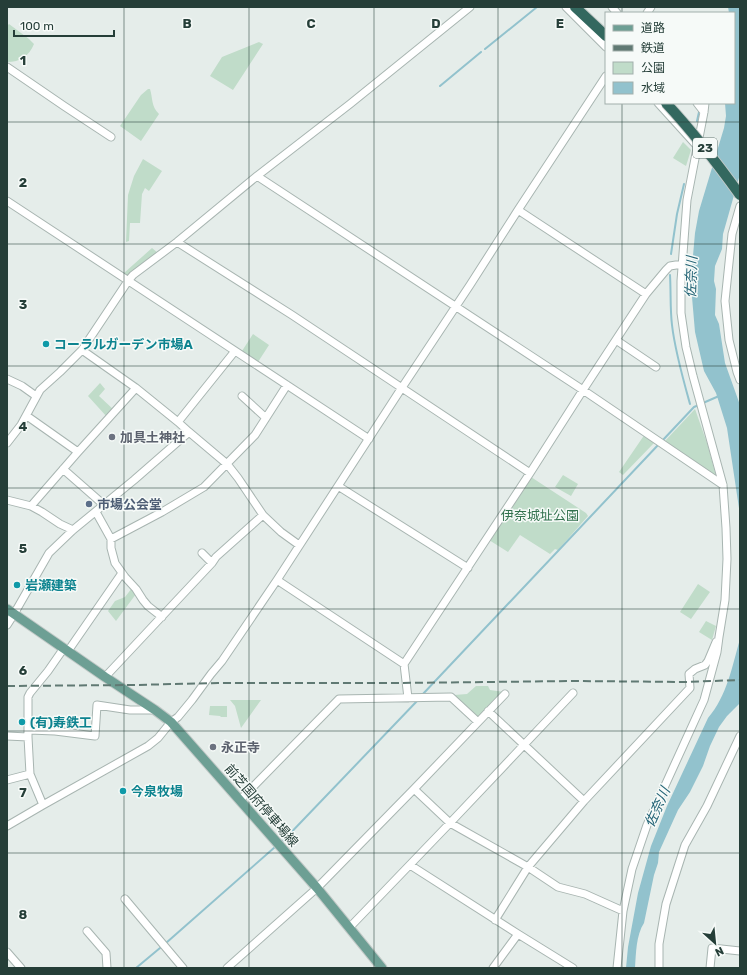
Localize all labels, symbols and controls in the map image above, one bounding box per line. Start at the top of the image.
scale bar [14,12,114,38]
legend [605,12,735,104]
text: B [182,16,192,31]
text: C [306,16,316,31]
text: D [431,16,441,31]
text: E [556,16,564,31]
text: 100 m [20,19,54,33]
text: 道路 [641,21,665,35]
text: 鉄道 [641,41,665,55]
text: 1 [20,53,26,68]
text: 公園 [641,61,665,75]
text: 水域 [641,81,665,95]
road number: 23 [693,138,717,158]
text: 2 [19,175,27,190]
water label: 佐奈川 [682,254,701,298]
text: 3 [19,297,28,312]
place label: コーラルガーデン市場A [54,337,194,352]
marker: コーラルガーデン市場A [41,339,51,349]
text: 4 [19,419,28,434]
place label: 加具土神社 [120,430,185,445]
marker: 加具土神社 [107,432,117,442]
place label: 市場公会堂 [97,497,162,512]
marker: 市場公会堂 [84,499,94,509]
park label: 伊奈城址公園 [501,508,579,523]
text: 5 [19,541,27,556]
place label: 岩瀬建築 [25,578,77,593]
marker: 岩瀬建築 [12,580,22,590]
text: 6 [19,663,28,678]
place label: (有)寿鉄工 [30,715,92,730]
marker: (有)寿鉄工 [17,717,27,727]
place label: 永正寺 [221,740,260,755]
marker: 永正寺 [208,742,218,752]
street label: 前芝国府停車場線 [222,761,301,849]
water label: 佐奈川 [641,783,675,830]
place label: 今泉牧場 [131,784,183,799]
text: 7 [19,785,27,800]
marker: 今泉牧場 [118,786,128,796]
text: 8 [19,907,28,922]
north arrow [695,923,735,963]
text: N [713,944,726,959]

